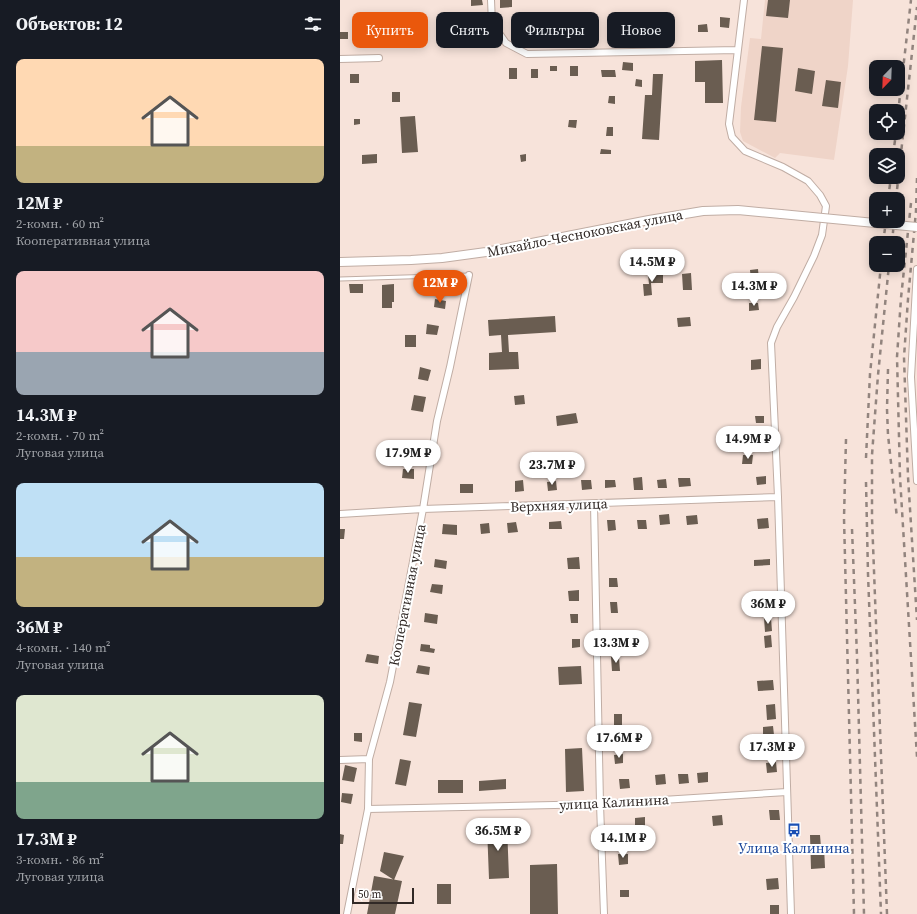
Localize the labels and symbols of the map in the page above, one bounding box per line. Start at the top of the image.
north arrow [869,60,905,96]
street label: Михайло-Чесноковская улица [486,204,685,262]
pin: 14.5M ₽ [615,249,689,283]
pin: 12M ₽ [412,270,468,304]
pin: 14.3M ₽ [717,273,791,307]
pin: 14.9M ₽ [711,426,785,460]
pin: 17.9M ₽ [371,440,445,474]
pin: 23.7M ₽ [515,452,589,486]
street label: Верхняя улица [510,493,609,517]
street label: Кооперативная улица [383,521,431,668]
pin: 36M ₽ [740,591,796,625]
pin: 13.3M ₽ [579,630,653,664]
pin: 17.6M ₽ [582,725,656,759]
pin: 17.3M ₽ [735,734,809,768]
street label: улица Калинина [559,789,670,815]
pin: 36.5M ₽ [461,818,535,852]
bus stop icon: Улица Калинина [786,822,802,838]
pin: 14.1M ₽ [586,825,660,859]
place label: Улица Калинина [738,838,851,858]
scale bar [352,886,414,905]

